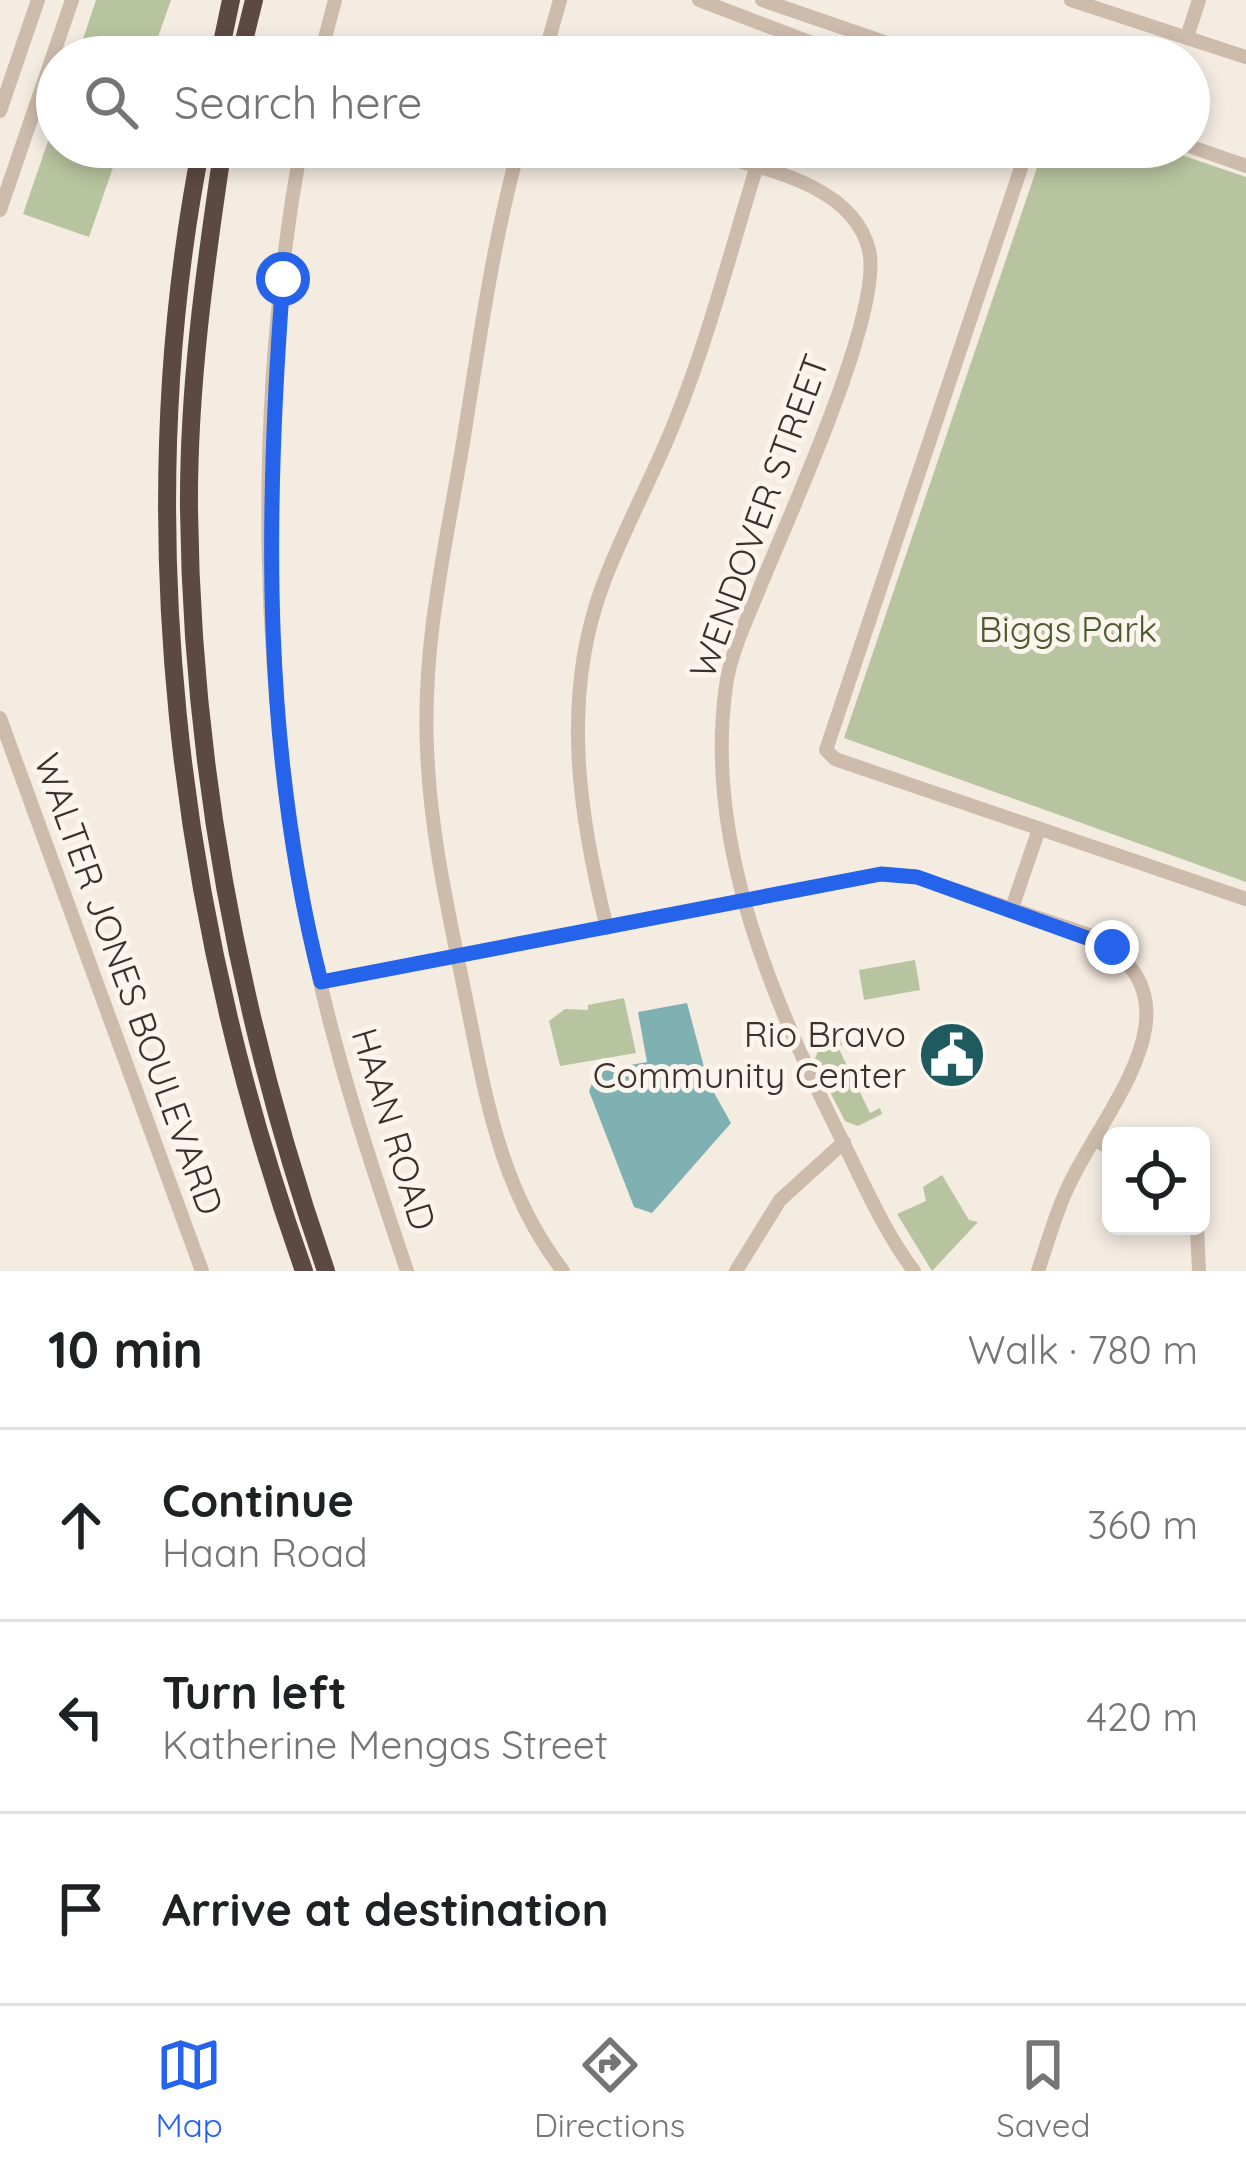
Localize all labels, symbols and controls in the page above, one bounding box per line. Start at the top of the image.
search box [36,36,1210,168]
icon: search [78,69,144,135]
text: Search here [174,74,422,130]
route start [256,252,310,306]
street label: WENDOVER STREET [679,348,838,684]
park label: Biggs Park [979,606,1157,651]
street label: WALTER JONES BOULEVARD [25,747,234,1221]
route end [1085,920,1139,974]
place label: Rio Bravo Community Center [593,1011,906,1097]
public building icon: Rio Bravo Community Center [917,1020,987,1090]
street label: HAAN ROAD [342,1022,447,1235]
map controls [1102,1127,1210,1235]
button: locate [1102,1127,1210,1235]
text: 10 min [48,1317,203,1381]
text: Walk · 780 m [968,1325,1198,1374]
text: Continue [162,1472,354,1528]
icon: ahead [48,1492,114,1558]
text: 360 m [1087,1500,1198,1549]
text: Haan Road [162,1528,368,1577]
text: Turn left [162,1664,347,1720]
icon: left [48,1684,114,1750]
text: 420 m [1086,1692,1198,1741]
text: Katherine Mengas Street [162,1720,608,1769]
icon: arrive [48,1876,114,1942]
text: Arrive at destination [162,1881,608,1937]
tab: Map [156,2032,223,2145]
tab: Directions [534,2032,685,2145]
tab: Saved [996,2032,1090,2145]

